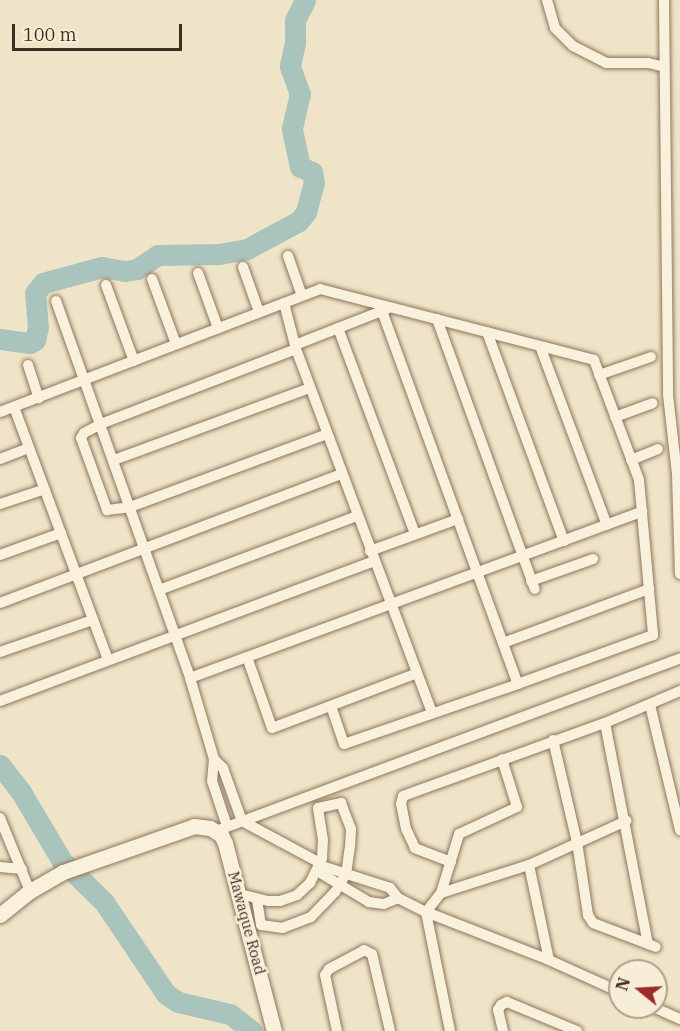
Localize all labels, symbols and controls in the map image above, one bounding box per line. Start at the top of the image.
scale bar [15,12,184,50]
text: 100 m [23,23,77,46]
street label: Mawaque Road [225,869,269,977]
north arrow [608,959,668,1019]
text: N [611,975,634,993]

